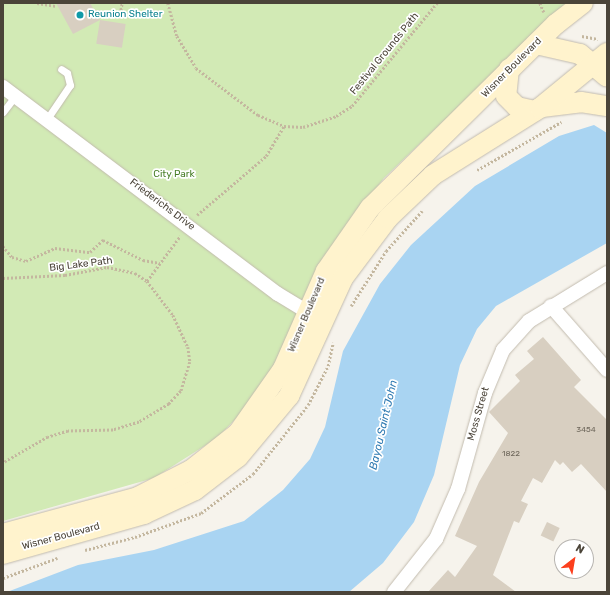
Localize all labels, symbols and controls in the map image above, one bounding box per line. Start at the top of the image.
place label: Reunion Shelter [88,9,162,21]
marker: Reunion Shelter [75,10,85,20]
street label: Festival Grounds Path [348,11,422,97]
street label: Wisner Boulevard [479,35,545,101]
park label: City Park [153,169,195,181]
street label: Friederichs Drive [127,177,197,233]
street label: Big Lake Path [49,255,113,275]
street label: Wisner Boulevard [286,276,328,354]
water label: Bayou Saint John [367,379,401,471]
street label: Moss Street [466,386,492,442]
house number: 3454 [576,425,596,435]
house number: 1822 [502,449,520,459]
street label: Wisner Boulevard [21,521,101,553]
north arrow [554,539,594,579]
text: N [573,542,587,557]

